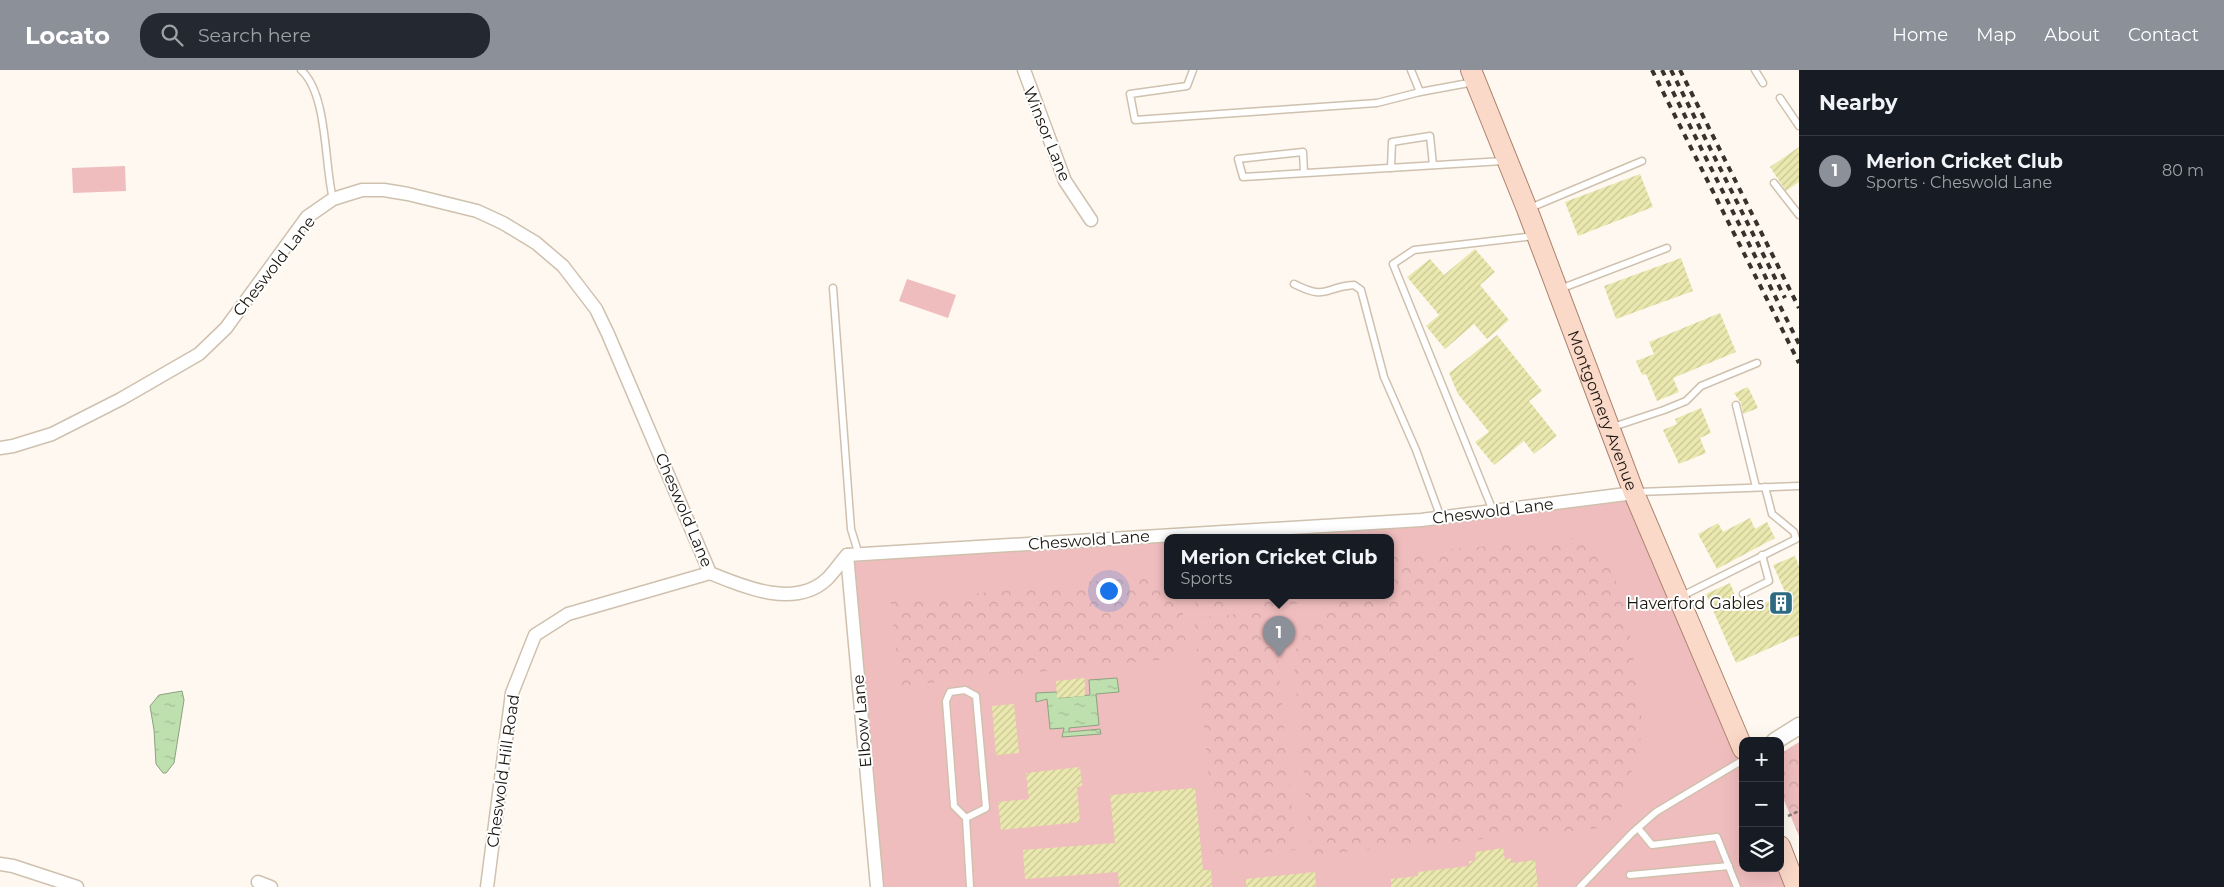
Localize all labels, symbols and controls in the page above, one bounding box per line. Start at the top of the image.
search box [140,13,490,58]
text: Locato [25,21,110,50]
icon: search [158,21,186,49]
text: Search here [198,24,311,47]
text: Home [1892,24,1948,46]
text: Map [1976,24,2016,46]
text: About [2044,24,2100,46]
text: Contact [2128,24,2199,46]
street label: Winsor Lane [1019,84,1075,184]
text: Nearby [1819,90,1898,115]
text: Merion Cricket Club [1866,150,2063,173]
text: 1 [1832,161,1838,180]
text: 80 m [2162,161,2204,180]
text: Sports · Cheswold Lane [1866,173,2052,192]
street label: Cheswold Lane [229,212,319,320]
street label: Montgomery Avenue [1564,328,1642,493]
street label: Cheswold Lane [651,450,717,570]
street label: Cheswold Lane [1431,494,1555,528]
street label: Cheswold Lane [1027,526,1151,554]
popup [1164,534,1394,599]
text: Merion Cricket Club [1181,546,1377,569]
text: Sports [1181,569,1232,588]
your location [1096,578,1122,604]
building icon: Haverford Gables [1768,590,1794,616]
place label: Haverford Gables [1626,594,1764,613]
pin: 1 [1263,616,1295,657]
street label: Elbow Lane [848,674,876,768]
street label: Cheswold Hill Road [483,693,523,849]
map controls [1739,737,1784,872]
button: + [1739,737,1784,782]
button: − [1739,782,1784,827]
button: layers [1739,827,1784,872]

